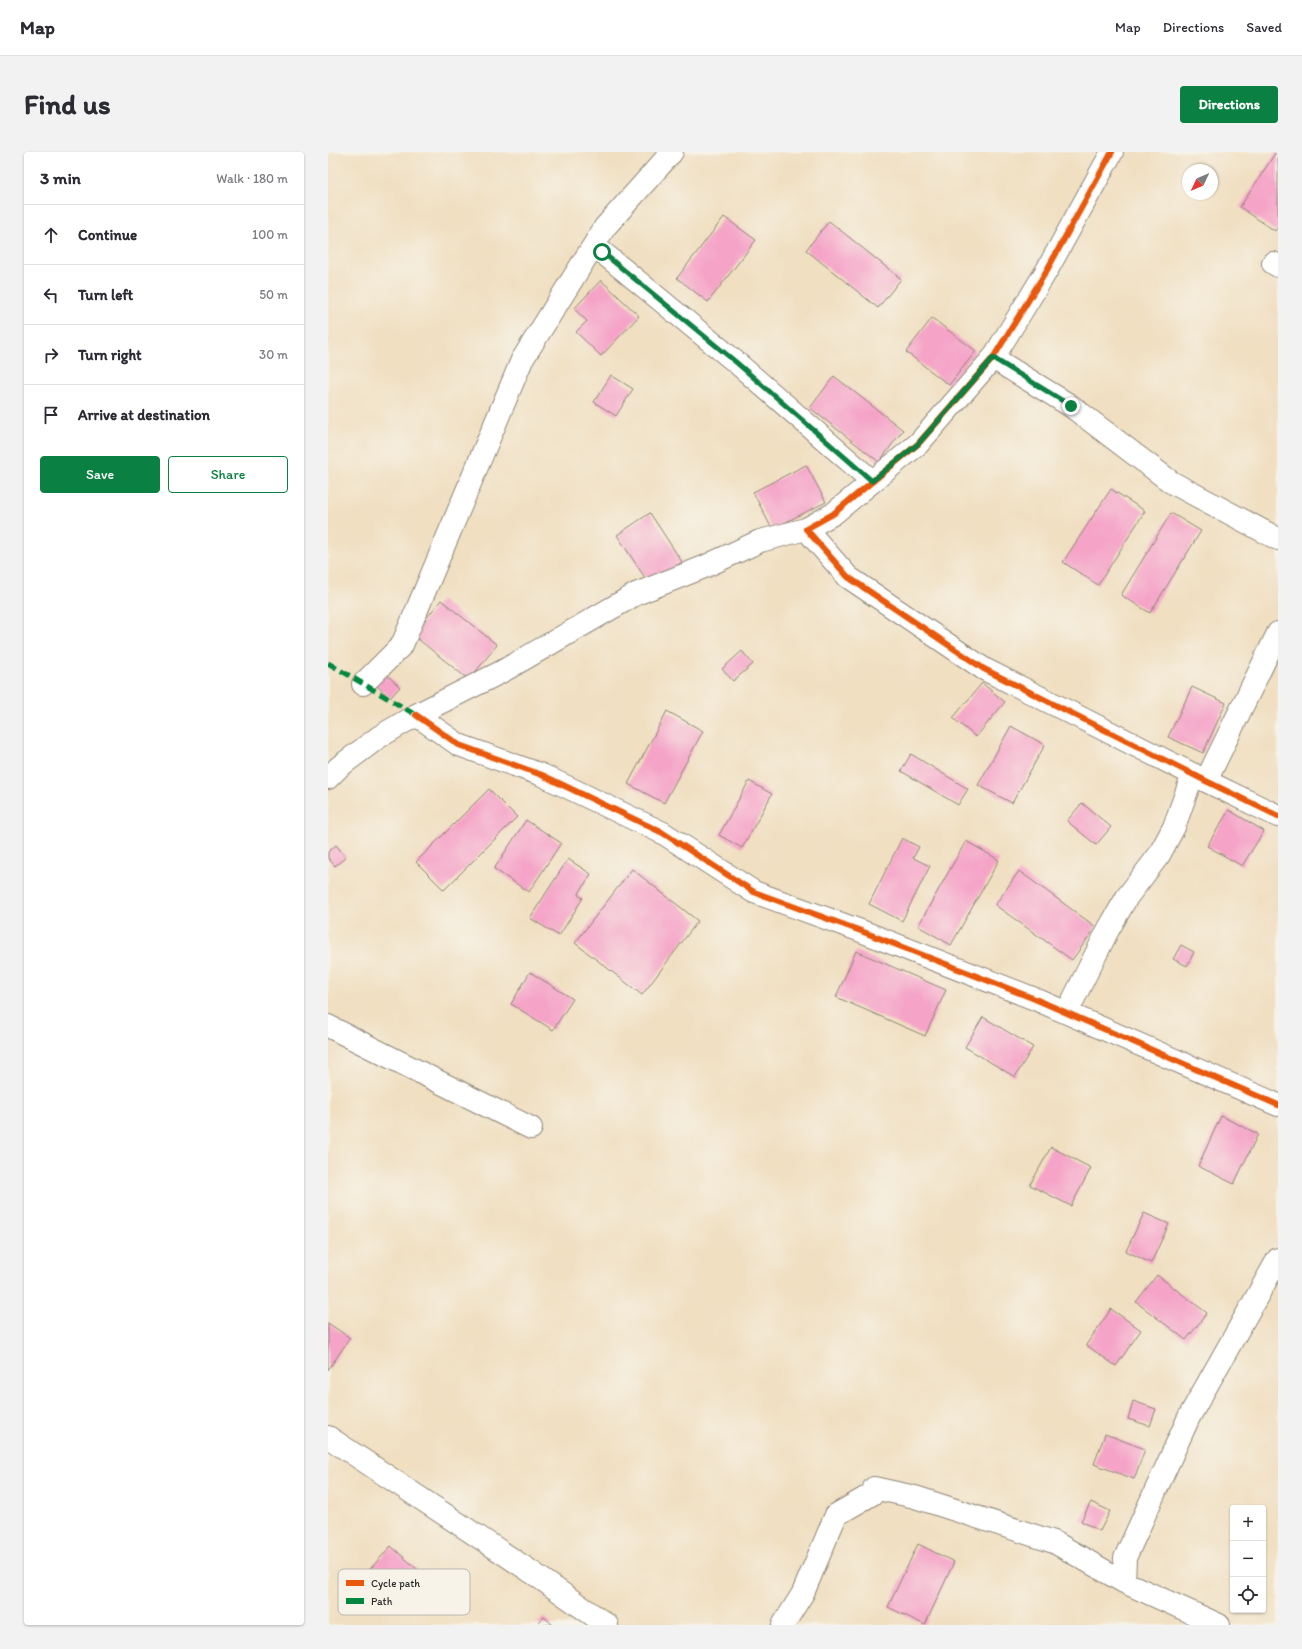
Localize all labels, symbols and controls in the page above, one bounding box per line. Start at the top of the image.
text: Map [20,16,55,39]
text: Map [1115,19,1141,36]
text: Directions [1163,19,1224,36]
text: Saved [1246,19,1282,36]
button: Directions [1180,86,1278,123]
text: Find us [24,87,111,121]
north arrow [1182,164,1218,200]
text: 3 min [40,168,81,188]
text: Walk · 180 m [216,171,288,186]
icon: ahead [40,224,62,246]
text: Continue [78,226,137,244]
text: 100 m [252,227,288,242]
route start [593,243,611,261]
icon: left [40,284,62,306]
text: Turn left [78,286,133,304]
text: 50 m [259,287,288,302]
icon: right [40,344,62,366]
text: Turn right [78,346,142,364]
text: 30 m [259,347,288,362]
route end [1062,397,1080,415]
icon: arrive [40,404,62,426]
text: Arrive at destination [78,406,210,424]
button: Save [40,456,160,493]
button: Share [168,456,288,493]
map controls [1230,1505,1266,1613]
button: + [1230,1505,1266,1541]
button: − [1230,1541,1266,1577]
legend [338,1569,470,1615]
text: Cycle path [371,1577,420,1590]
button: locate [1230,1577,1266,1613]
text: Path [371,1595,393,1608]

